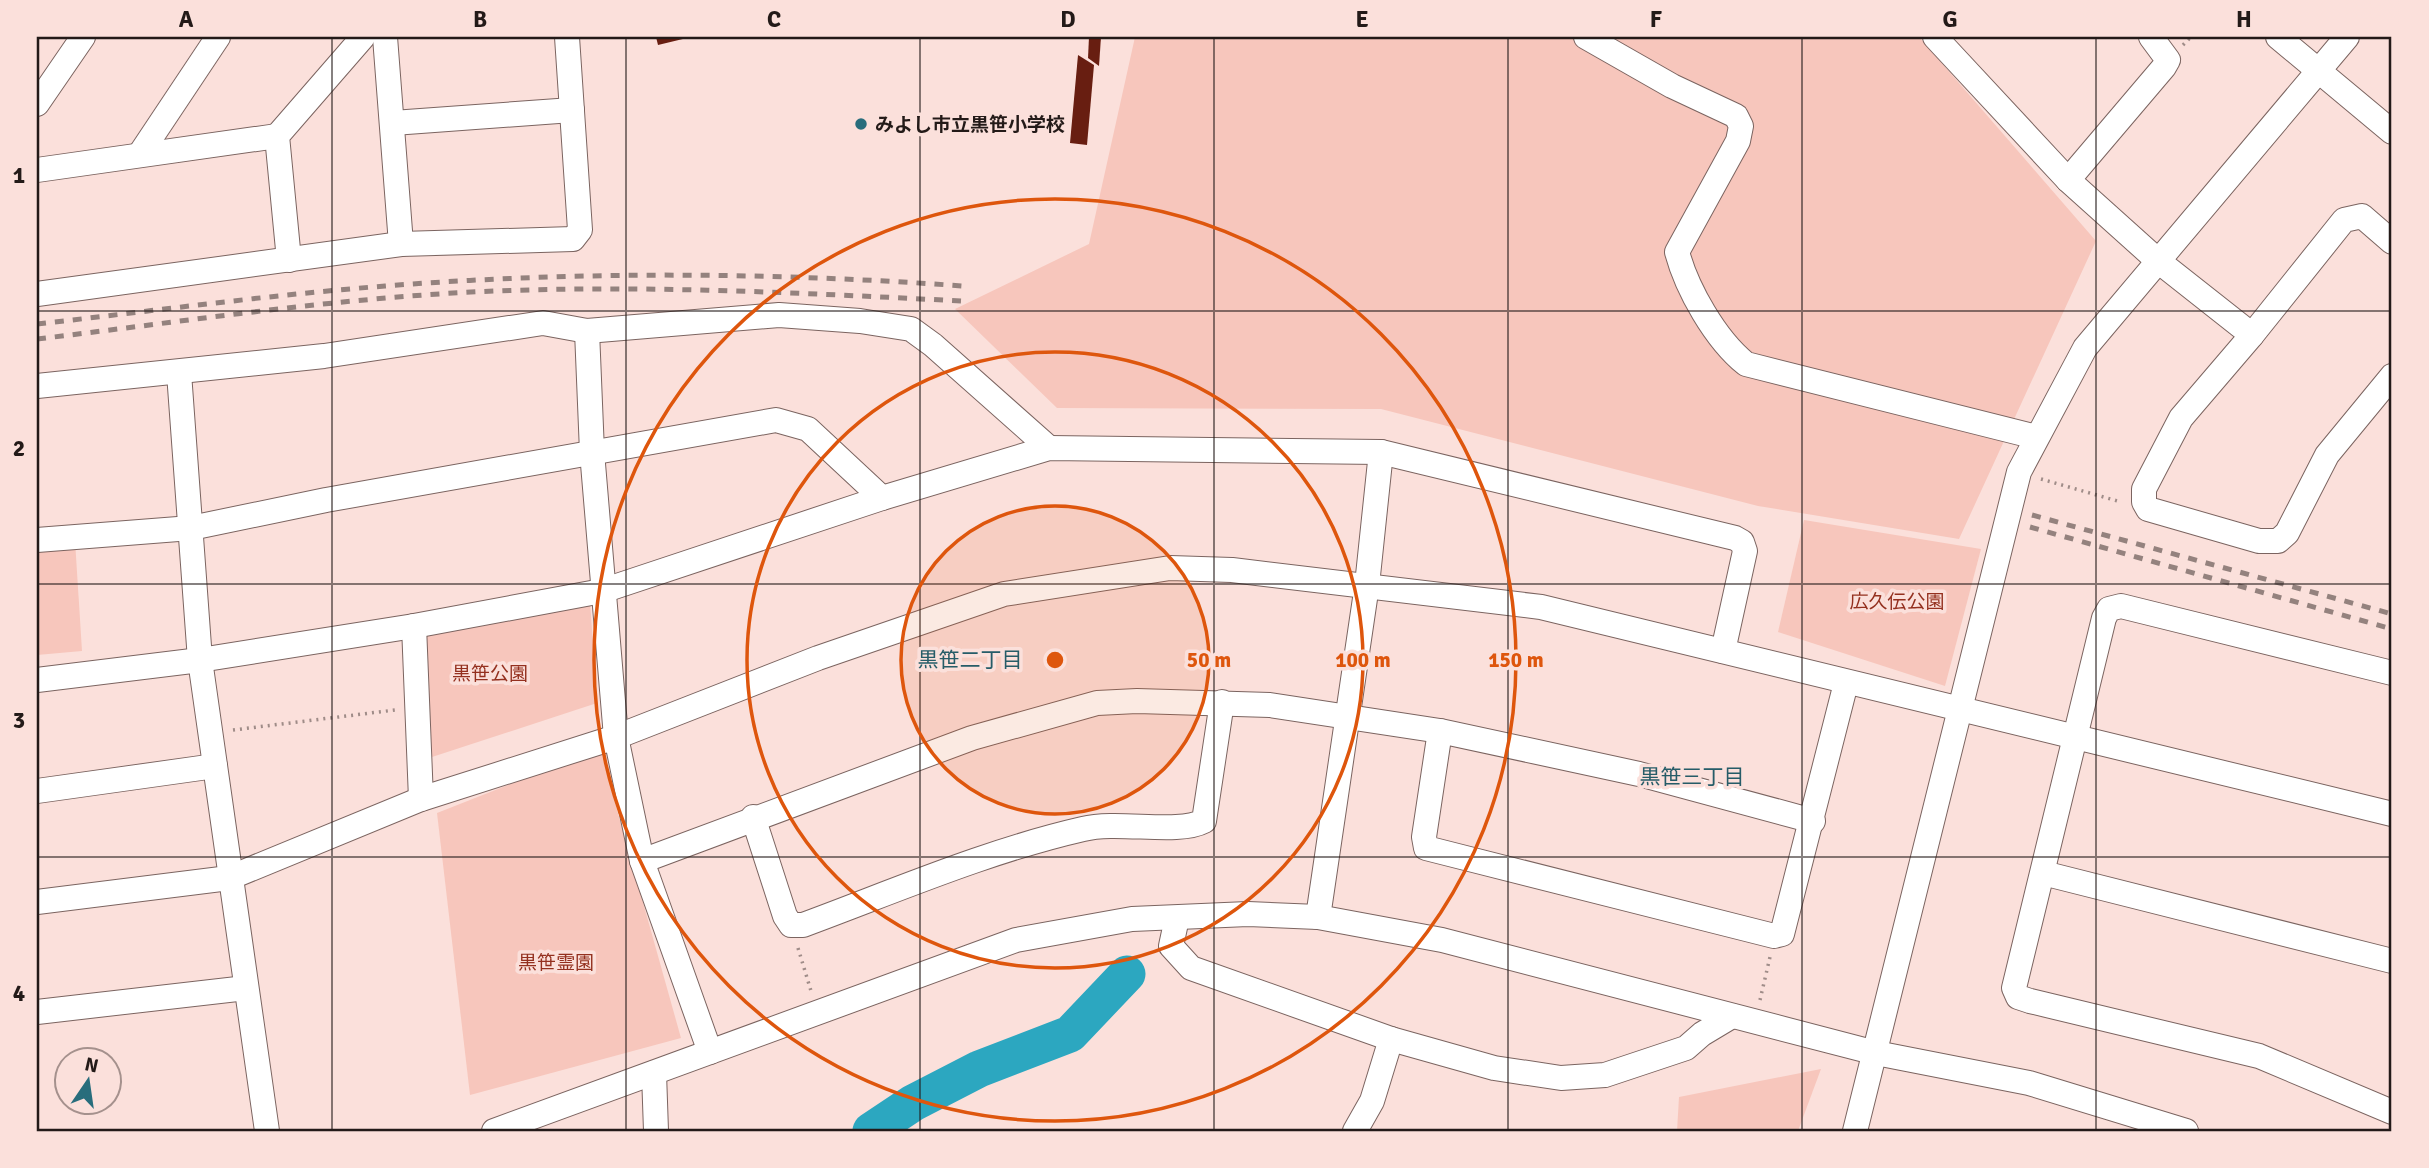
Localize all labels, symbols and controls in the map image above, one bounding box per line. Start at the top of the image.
text: A [179,5,194,34]
text: B [473,5,487,34]
text: C [767,5,781,34]
text: D [1060,5,1076,34]
text: E [1355,5,1369,34]
text: F [1650,5,1662,34]
text: G [1942,5,1958,34]
text: H [2236,5,2252,34]
place label: みよし市立黒笹小学校 [875,113,1065,137]
marker: みよし市立黒笹小学校 [853,116,869,132]
text: 1 [13,161,25,190]
text: 2 [13,434,25,463]
park label: 広久伝公園 [1849,590,1945,614]
district label: 黒笹二丁目 [918,647,1023,673]
text: 50 m [1187,647,1231,673]
text: 100 m [1335,647,1391,673]
text: 150 m [1488,647,1544,673]
centre of rings [1043,648,1067,672]
park label: 黒笹公園 [452,662,528,686]
text: 3 [13,706,25,735]
district label: 黒笹三丁目 [1640,764,1745,790]
park label: 黒笹霊園 [518,951,594,975]
text: 4 [13,979,25,1008]
north arrow [52,1046,122,1116]
text: N [82,1052,101,1079]

